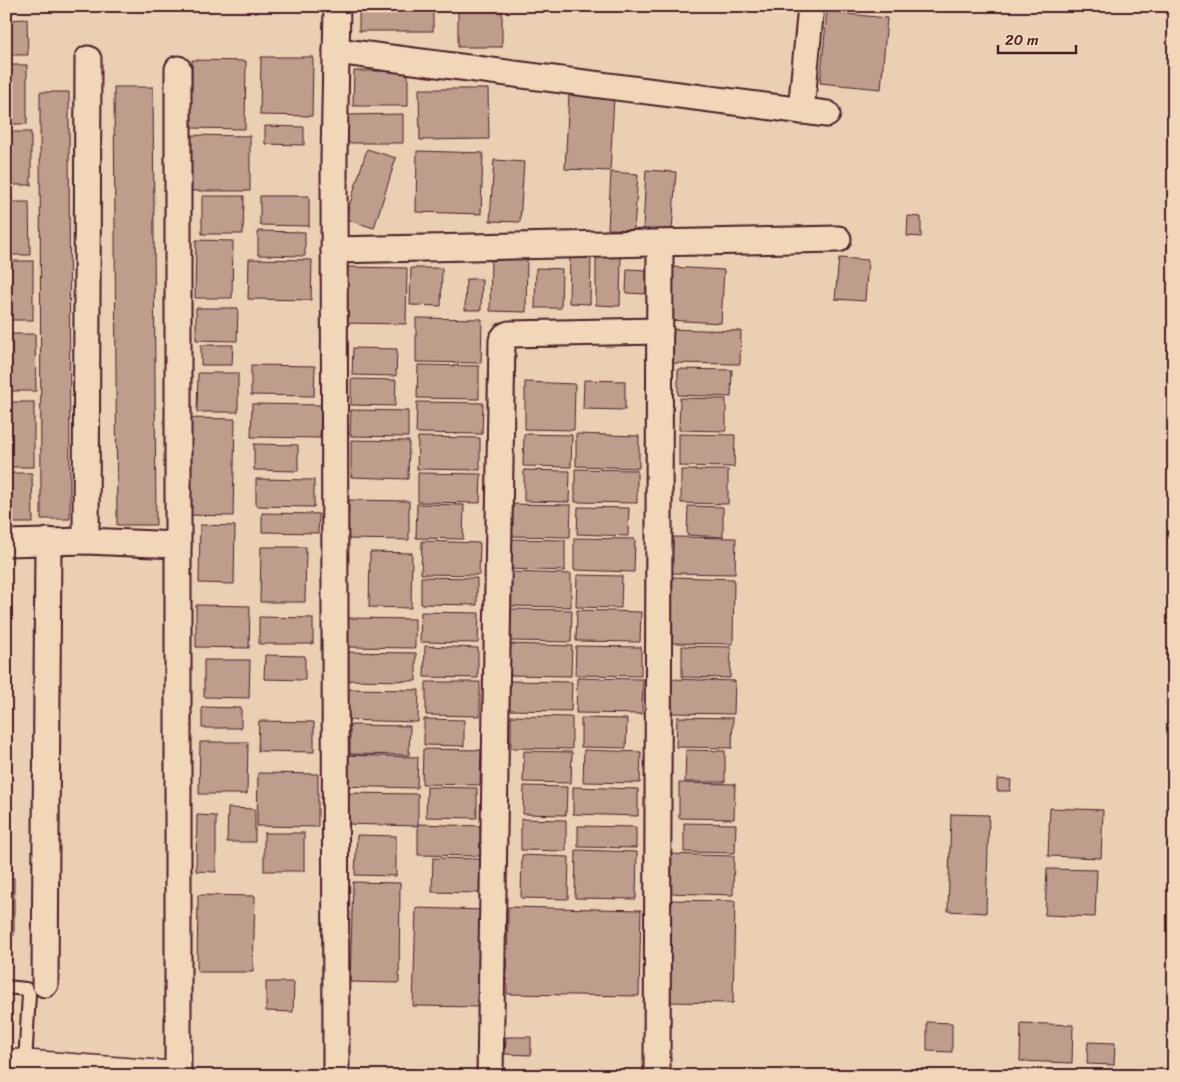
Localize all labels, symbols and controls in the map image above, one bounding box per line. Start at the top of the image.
scale bar [998,22,1075,54]
text: 20 m [1005,27,1039,53]

